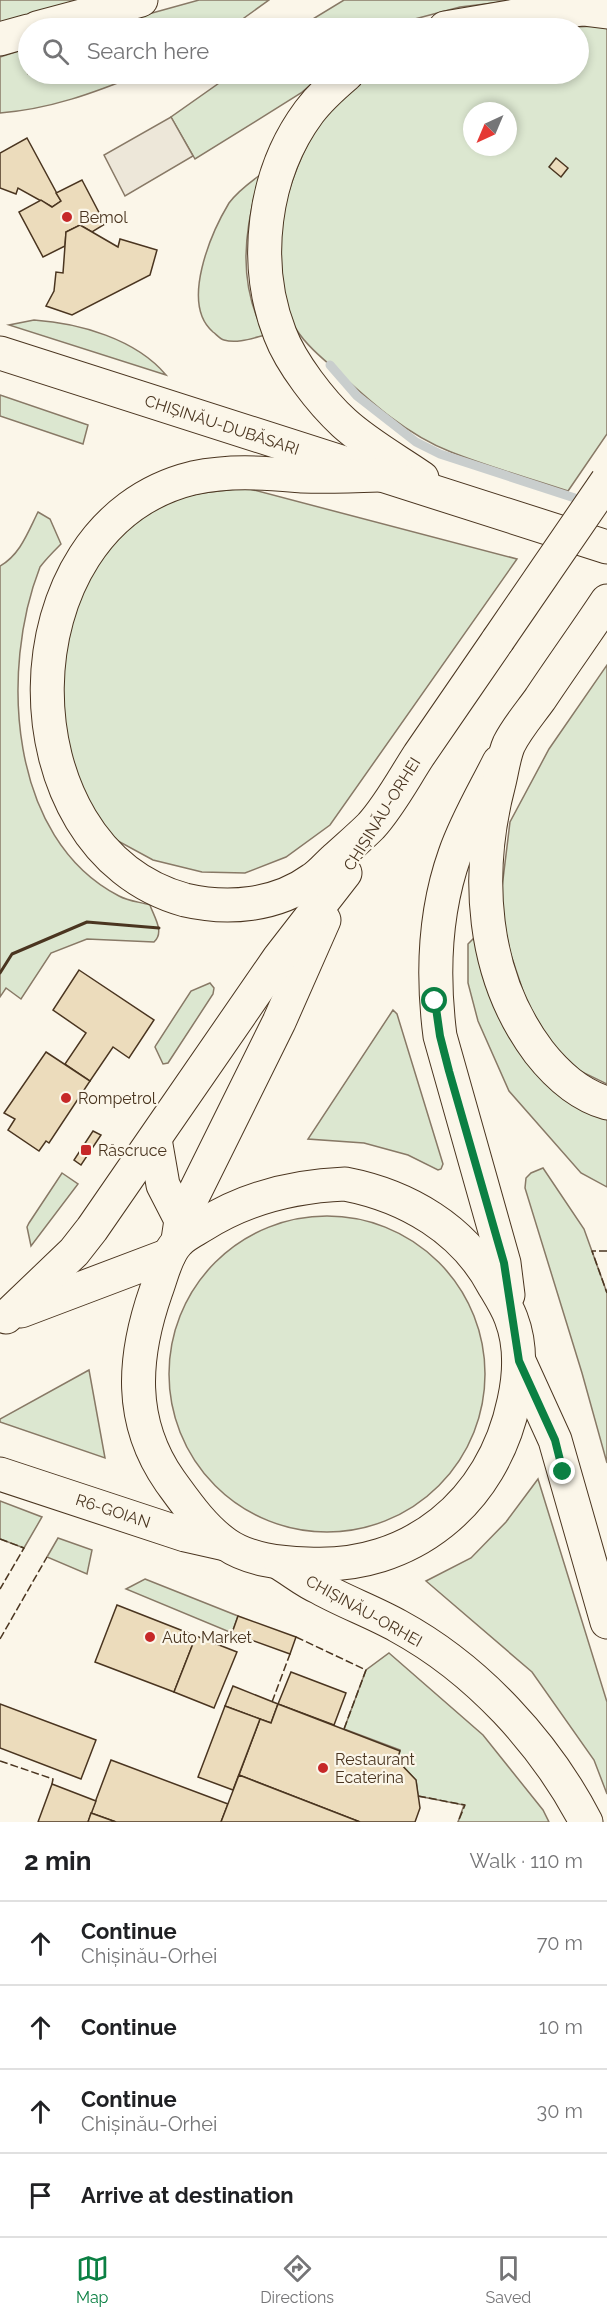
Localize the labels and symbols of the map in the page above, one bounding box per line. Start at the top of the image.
north arrow [463,102,517,156]
place label: Bemol [79,208,128,227]
marker: Bemol [60,210,74,224]
street label: CHIȘINĂU-DUBĂSARI [142,390,302,459]
street label: CHIȘINĂU-ORHEI [339,753,424,874]
route start [421,987,447,1013]
place label: Rompetrol [78,1089,157,1108]
marker: Rompetrol [59,1091,73,1105]
place label: Răscruce [98,1141,167,1160]
marker: Răscruce [79,1143,93,1157]
route end [549,1458,575,1484]
street label: R6-GOIAN [73,1490,153,1532]
street label: CHIȘINĂU-ORHEI [303,1570,426,1651]
place label: Auto Market [162,1628,253,1647]
marker: Auto Market [143,1630,157,1644]
place label: Restaurant Ecaterina [335,1750,415,1787]
marker: Restaurant Ecaterina [316,1761,330,1775]

